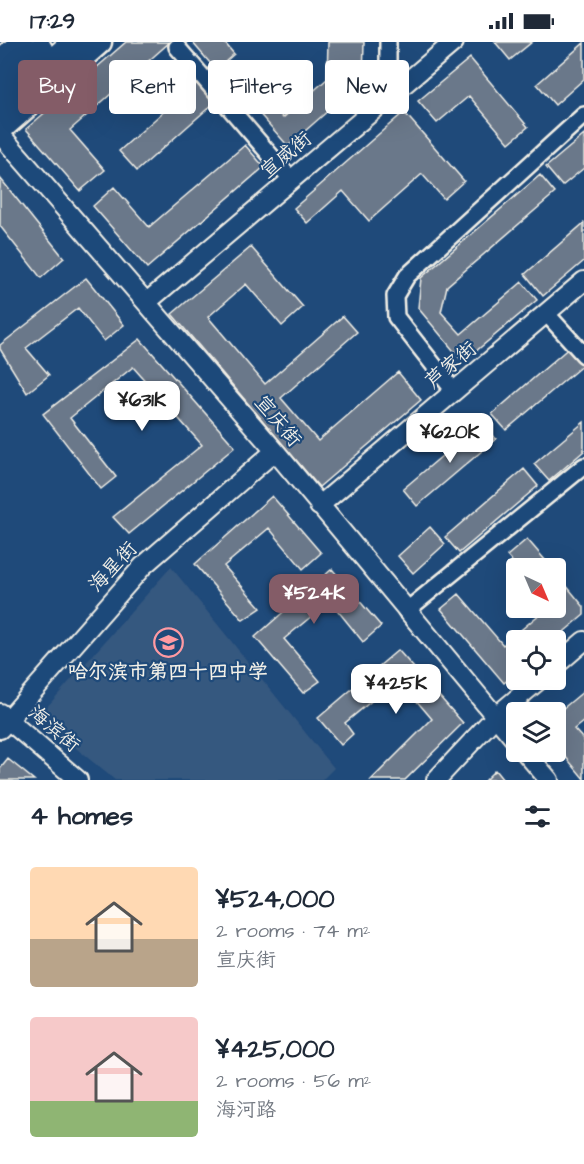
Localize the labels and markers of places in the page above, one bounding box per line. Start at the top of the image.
pin: ¥631K [100,381,184,432]
pin: ¥620K [408,413,492,464]
pin: ¥524K [272,574,356,625]
school or university icon: 哈尔滨市第四十四中学 [152,626,184,658]
place label: 哈尔滨市第四十四中学 [68,658,268,686]
pin: ¥425K [354,664,438,715]

